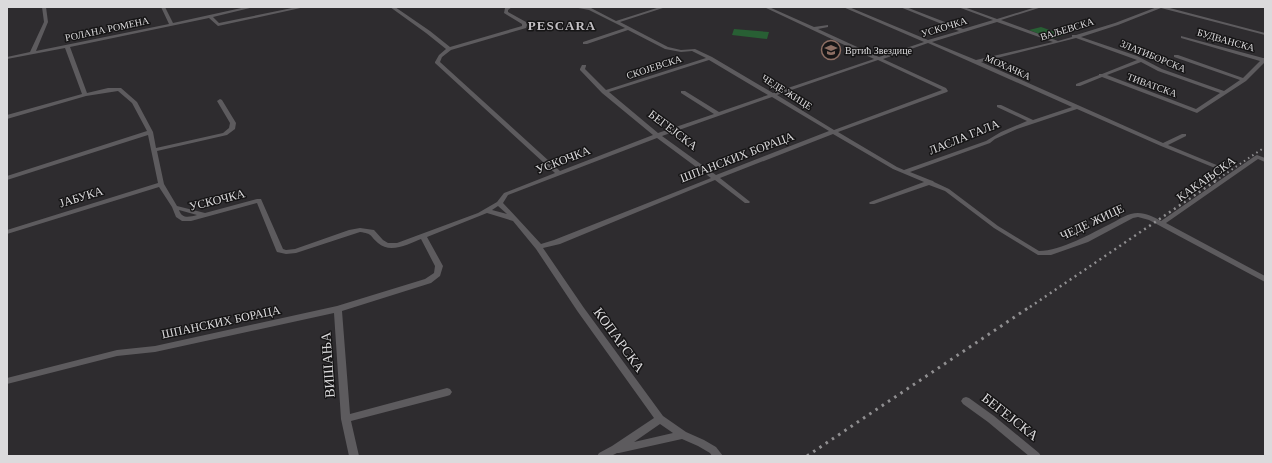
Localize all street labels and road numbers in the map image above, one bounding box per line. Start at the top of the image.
street label: РОЛАНА РОМЕНА [64,15,151,43]
street label: УСКОЧКА [920,15,969,39]
street label: ВАЉЕВСКА [1039,15,1096,42]
street label: БУДВАНСКА [1196,27,1257,54]
street label: ЗЛАТИБОРСКА [1118,38,1188,75]
street label: МОХАЧКА [984,52,1033,82]
street label: СКОЈЕВСКА [625,53,684,81]
street label: ТИВАТСКА [1126,71,1179,99]
street label: ЧЕДЕ ЖИЦЕ [760,72,814,112]
street label: БЕГЕЈСКА [646,107,701,153]
street label: ЛАСЛА ГАЛА [927,116,1002,158]
street label: ШПАНСКИХ БОРАЦА [678,129,796,185]
street label: УСКОЧКА [534,143,592,177]
street label: КАКАЊСКА [1174,153,1238,204]
street label: ЈАБУКА [57,184,105,210]
street label: УСКОЧКА [188,186,247,214]
street label: ЧЕДЕ ЖИЦЕ [1058,201,1126,243]
street label: ШПАНСКИХ БОРАЦА [160,302,282,341]
street label: КОПАРСКА [591,305,648,376]
street label: ВИШАЊА [318,331,338,398]
street label: БЕГЕЈСКА [979,390,1042,444]

